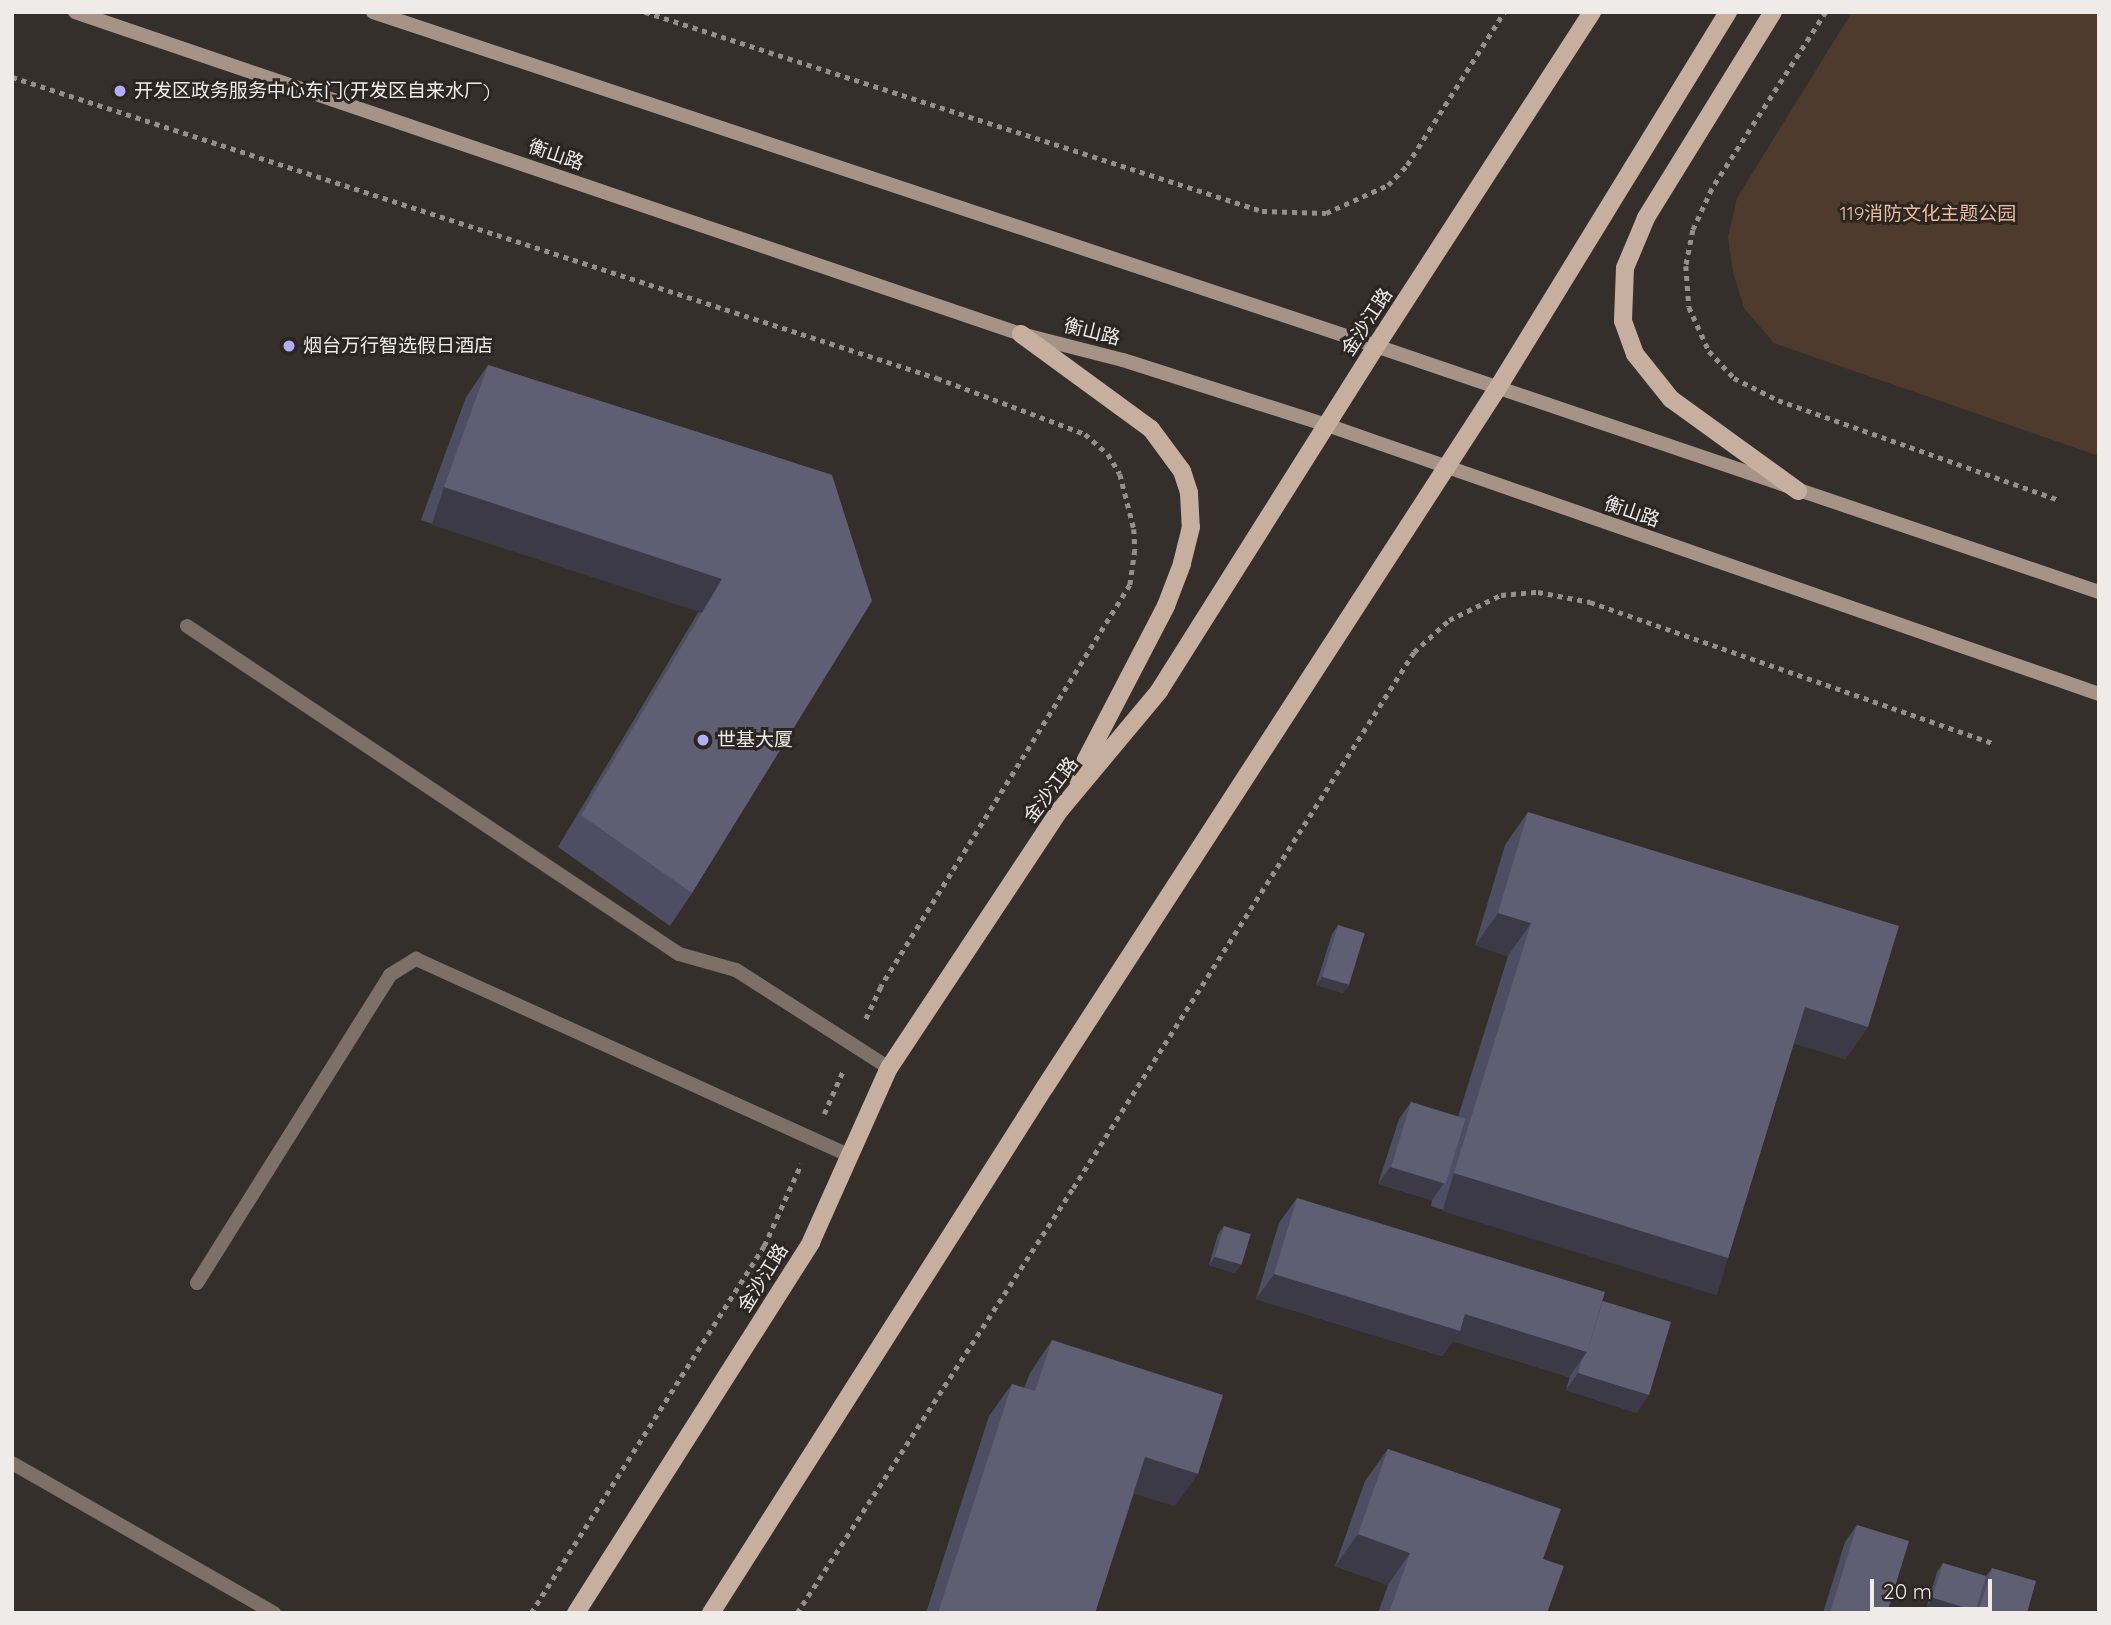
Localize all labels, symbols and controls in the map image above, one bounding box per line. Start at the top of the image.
place label: 开发区政务服务中心东门(开发区自来水厂) [134,80,490,102]
marker: 开发区政务服务中心东门(开发区自来水厂) [112,83,128,99]
street label: 衡山路 [525,135,587,175]
park label: 119消防文化主题公园 [1840,203,2016,225]
street label: 金沙江路 [1337,284,1397,360]
street label: 衡山路 [1062,314,1122,350]
place label: 烟台万行智选假日酒店 [303,335,493,357]
marker: 烟台万行智选假日酒店 [281,338,297,354]
street label: 衡山路 [1601,492,1663,532]
place label: 世基大厦 [717,729,793,751]
marker: 世基大厦 [695,732,711,748]
street label: 金沙江路 [1019,753,1083,827]
street label: 金沙江路 [733,1240,793,1316]
scale bar [1873,1566,1996,1610]
text: 20 m [1883,1578,1932,1604]

